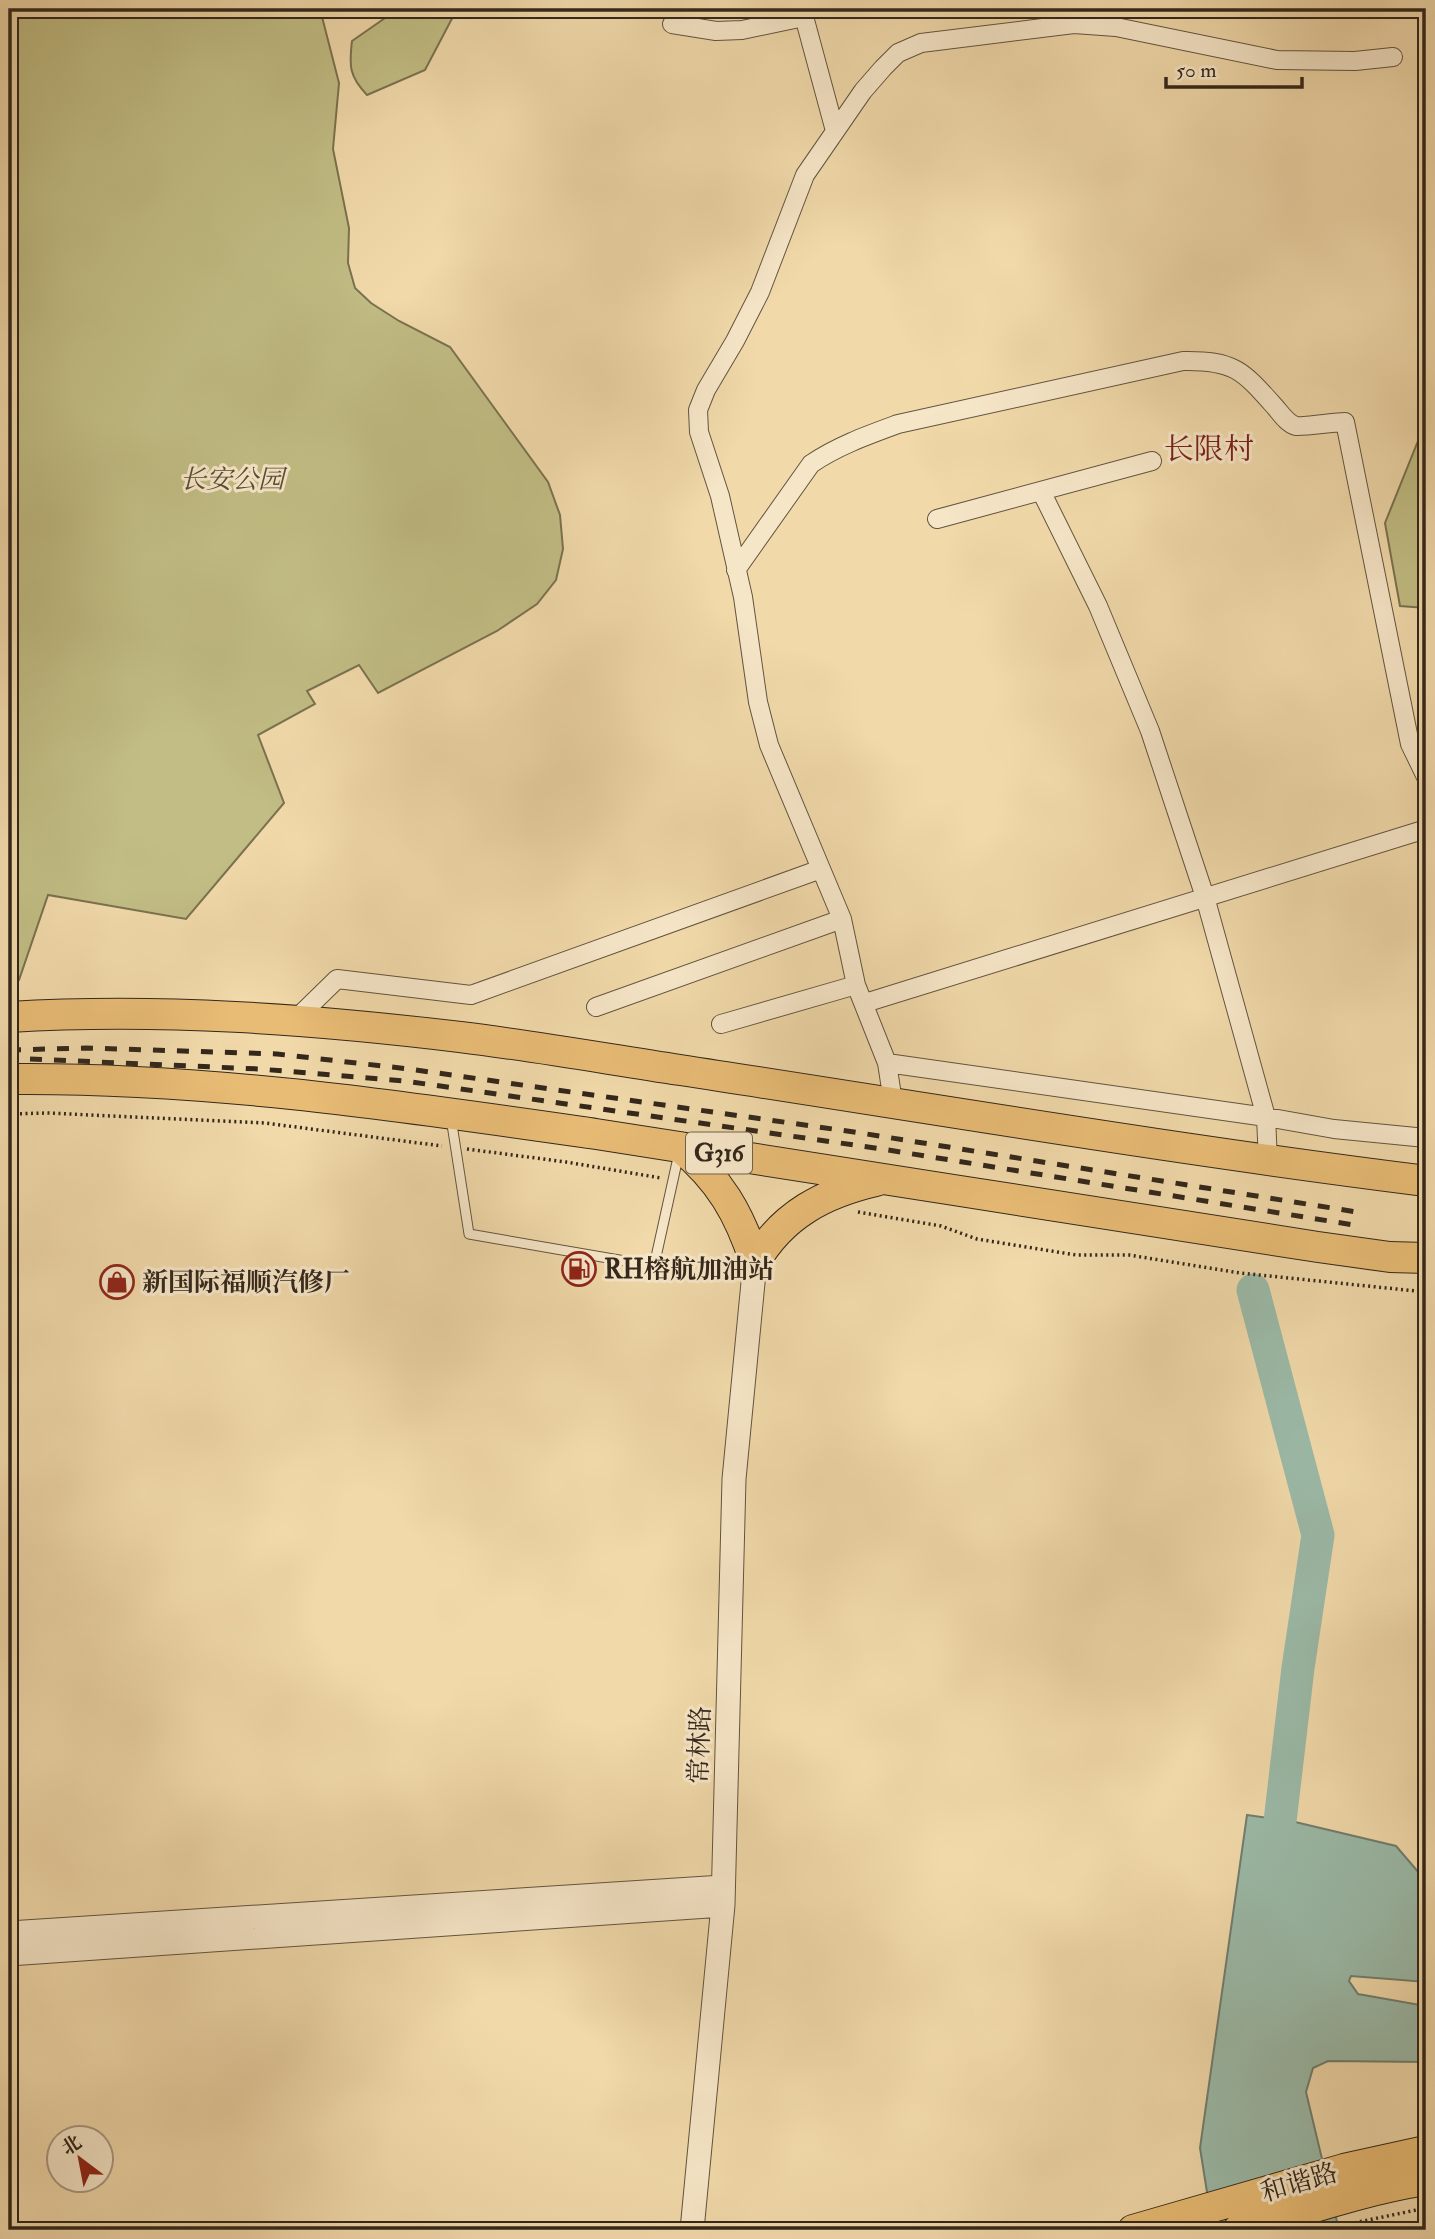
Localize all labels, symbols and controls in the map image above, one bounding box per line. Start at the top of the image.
scale bar [1166,46,1302,90]
text: 50 m [1176,57,1217,84]
district label: 长限村 [1164,431,1254,468]
park label: 长安公园 [180,464,288,496]
road number: G316 [686,1133,752,1174]
fuel station icon: RH榕航加油站 [560,1250,598,1288]
place label: RH榕航加油站 [604,1254,774,1286]
shop icon: 新国际福顺汽修厂 [98,1263,136,1301]
place label: 新国际福顺汽修厂 [142,1267,350,1299]
street label: 常林路 [683,1705,717,1785]
north arrow [46,2124,116,2194]
text: 北 [57,2130,86,2161]
street label: 和谐路 [1257,2157,1341,2209]

